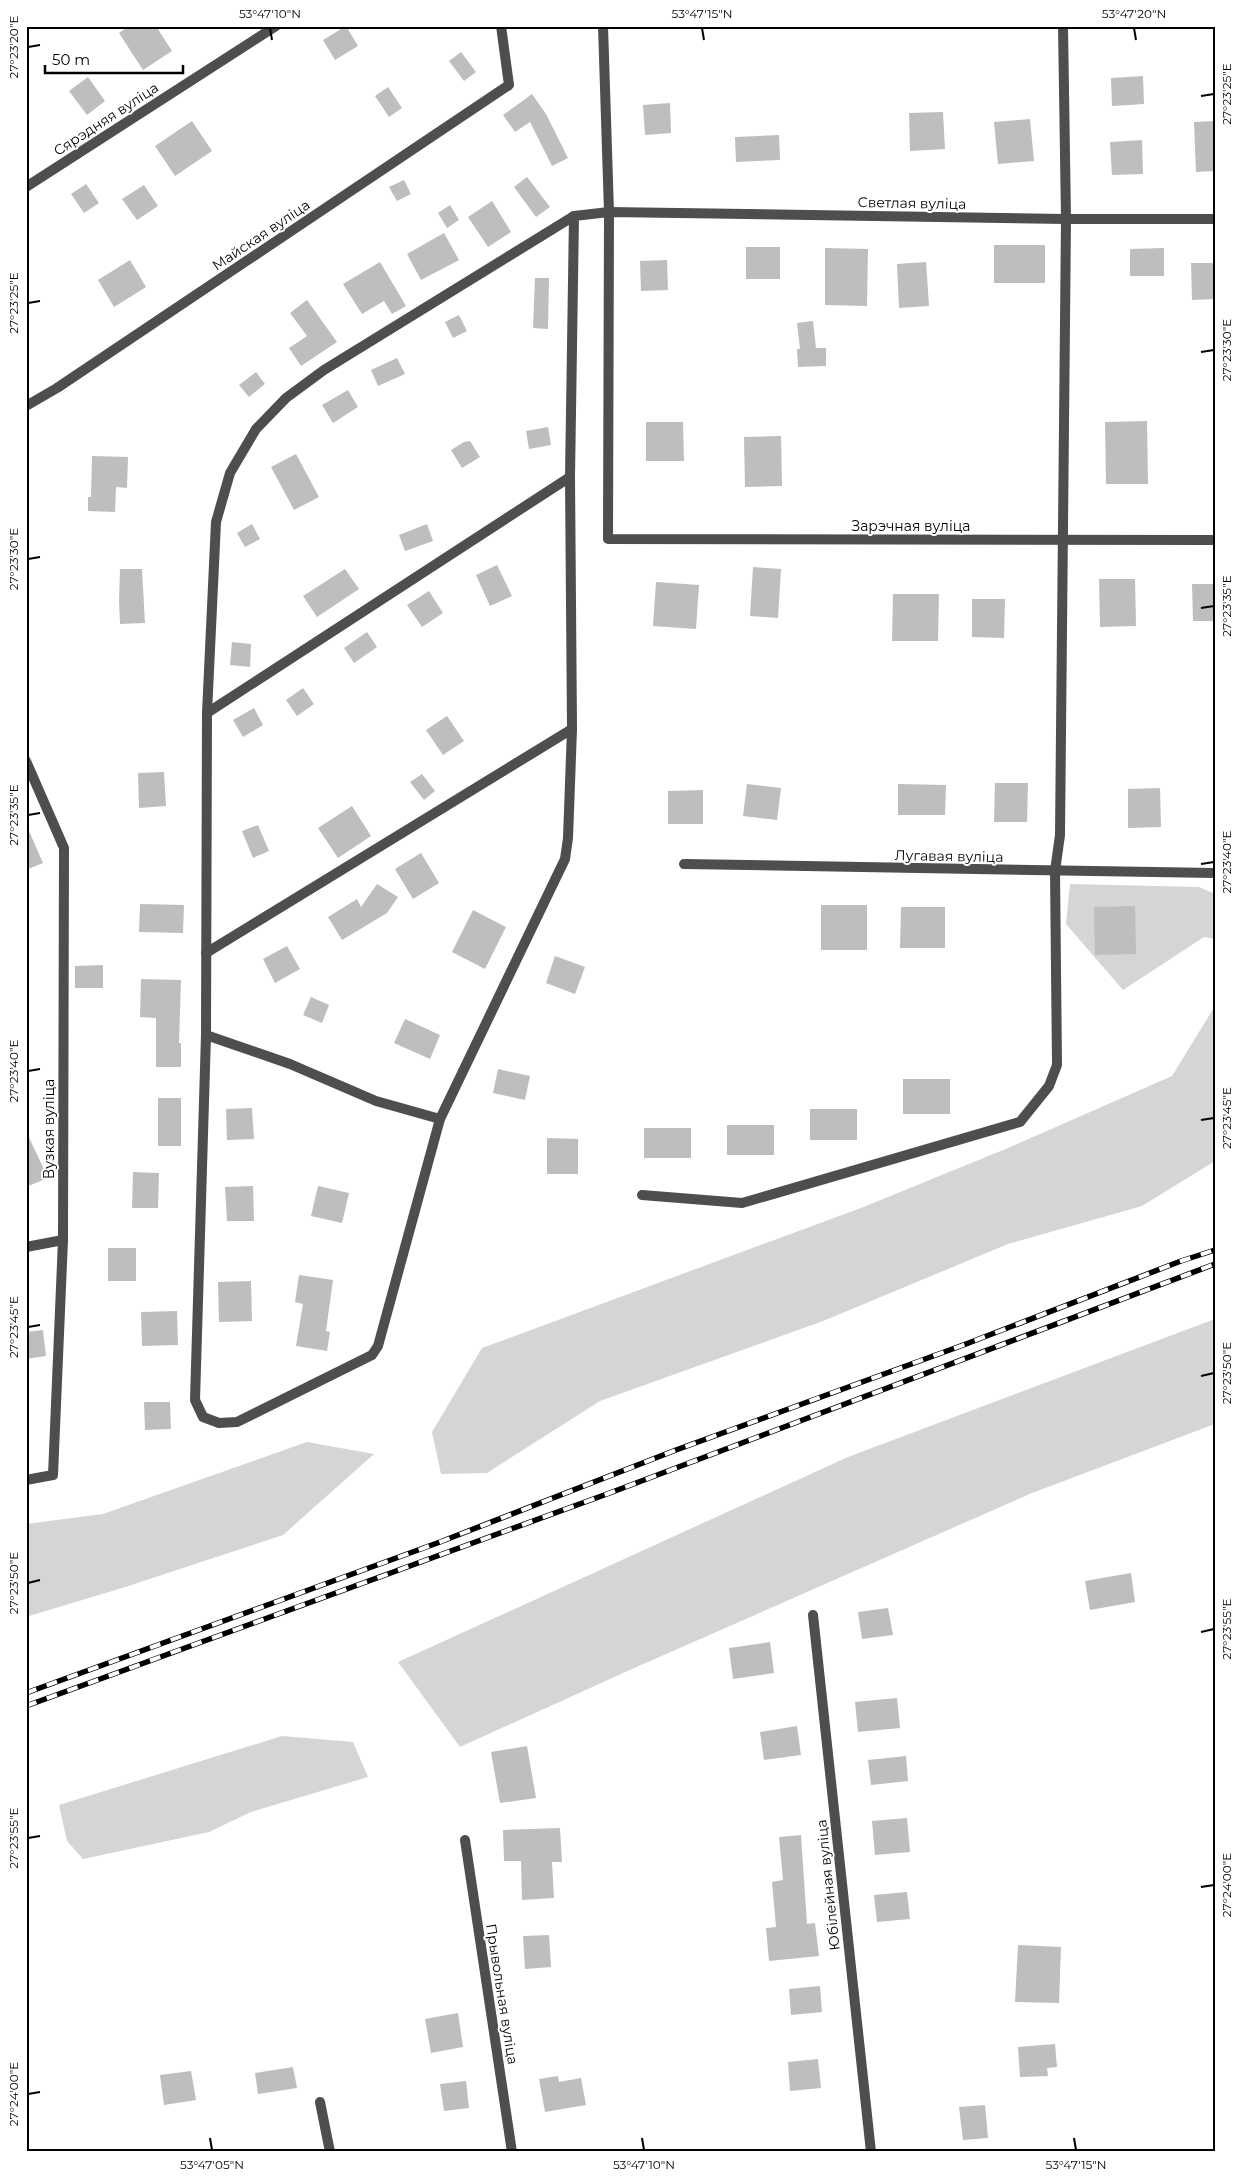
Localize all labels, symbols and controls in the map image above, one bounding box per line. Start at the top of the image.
text: 53°47'10"N [239,6,301,21]
text: 53°47'15"N [672,6,732,21]
text: 53°47'20"N [1102,6,1166,21]
text: 27°23'20"E [6,16,21,78]
scale bar [45,42,182,74]
text: 50 m [52,50,90,69]
text: 27°23'25"E [1219,63,1234,125]
street label: Сярэдняя вуліца [50,78,162,160]
street label: Светлая вуліца [858,193,966,213]
street label: Майская вуліца [209,196,313,274]
text: 27°23'25"E [6,272,21,334]
text: 27°23'30"E [1219,319,1234,381]
street label: Зарэчная вуліца [851,517,971,535]
text: 27°23'30"E [6,528,21,590]
text: 27°23'35"E [1219,575,1234,637]
text: 27°23'35"E [6,784,21,846]
text: 27°23'40"E [1219,830,1234,894]
street label: Лугавая вуліца [894,846,1004,866]
text: 27°23'40"E [6,1039,21,1103]
street label: Вузкая вуліца [40,1079,58,1179]
text: 27°23'45"E [1219,1087,1234,1149]
text: 27°23'45"E [6,1296,21,1358]
text: 27°23'50"E [1219,1342,1234,1404]
text: 27°23'50"E [6,1552,21,1614]
text: 27°23'55"E [1219,1598,1234,1660]
text: 27°23'55"E [6,1807,21,1869]
street label: Юбілейная вуліца [812,1819,844,1951]
text: 27°24'00"E [1219,1853,1234,1917]
street label: Прывольная вуліца [482,1922,522,2066]
text: 27°24'00"E [6,2062,21,2126]
text: 53°47'05"N [180,2157,244,2172]
text: 53°47'10"N [613,2157,675,2172]
text: 53°47'15"N [1046,2157,1106,2172]

